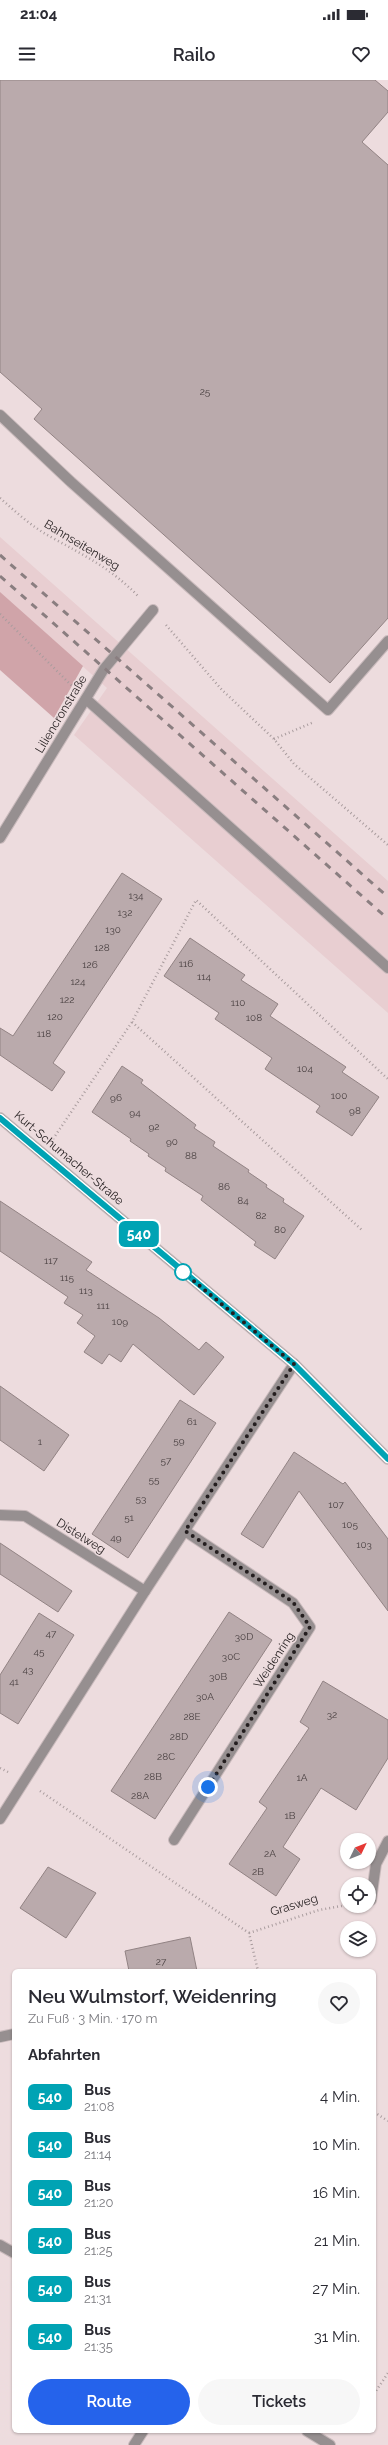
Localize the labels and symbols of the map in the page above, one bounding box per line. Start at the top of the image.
house number: 25 [200,386,211,397]
street label: Bahnseitenweg [42,517,122,573]
street label: Liliencronstraße [32,672,90,756]
house number: 134 [128,890,144,901]
house number: 132 [118,907,132,918]
house number: 130 [105,924,121,935]
house number: 128 [94,942,110,953]
house number: 116 [179,958,193,969]
house number: 126 [82,959,98,970]
house number: 114 [197,971,212,982]
house number: 124 [71,976,86,987]
house number: 122 [60,994,74,1005]
house number: 110 [231,997,245,1008]
house number: 120 [47,1011,63,1022]
house number: 108 [246,1012,262,1023]
house number: 118 [37,1028,51,1039]
house number: 104 [297,1063,313,1074]
house number: 100 [331,1090,347,1101]
house number: 96 [110,1092,122,1103]
house number: 98 [349,1105,361,1116]
house number: 94 [129,1107,141,1118]
street label: Kurt-Schumacher-Straße [11,1108,127,1208]
house number: 92 [148,1121,160,1132]
house number: 90 [166,1136,178,1147]
house number: 88 [185,1150,197,1161]
house number: 86 [218,1181,230,1192]
house number: 84 [237,1195,249,1206]
house number: 82 [255,1210,267,1221]
line badge: 540 [116,1221,162,1247]
house number: 80 [274,1224,286,1235]
house number: 117 [44,1255,59,1266]
unlabelled marker [174,1263,192,1281]
house number: 115 [60,1272,75,1283]
house number: 113 [79,1285,93,1296]
house number: 111 [97,1300,110,1311]
house number: 109 [112,1316,128,1327]
house number: 61 [187,1416,198,1427]
house number: 59 [173,1435,185,1446]
house number: 1 [38,1436,43,1447]
house number: 57 [161,1455,172,1466]
house number: 55 [149,1474,160,1485]
house number: 53 [136,1493,146,1504]
house number: 107 [328,1499,344,1510]
house number: 51 [124,1512,135,1523]
street label: Distelweg [54,1515,108,1557]
house number: 105 [342,1519,358,1530]
house number: 49 [110,1532,122,1543]
house number: 103 [356,1539,372,1550]
house number: 47 [46,1628,57,1639]
street label: Weidenring [251,1629,297,1691]
house number: 30D [235,1631,253,1642]
house number: 45 [34,1646,45,1657]
house number: 30C [222,1651,240,1662]
house number: 43 [23,1664,33,1675]
house number: 30B [209,1671,227,1682]
house number: 41 [9,1676,20,1687]
house number: 30A [196,1691,214,1702]
house number: 32 [327,1709,337,1720]
house number: 28E [183,1711,201,1722]
house number: 28D [170,1731,188,1742]
house number: 28C [157,1751,175,1762]
house number: 28B [144,1771,162,1782]
house number: 1A [296,1772,308,1783]
your location [198,1777,218,1797]
house number: 28A [131,1790,149,1801]
house number: 1B [285,1810,296,1821]
north arrow [340,1833,376,1869]
house number: 2A [264,1848,276,1859]
house number: 2B [252,1866,264,1877]
street label: Grasweg [269,1891,319,1919]
house number: 27 [156,1956,167,1967]

